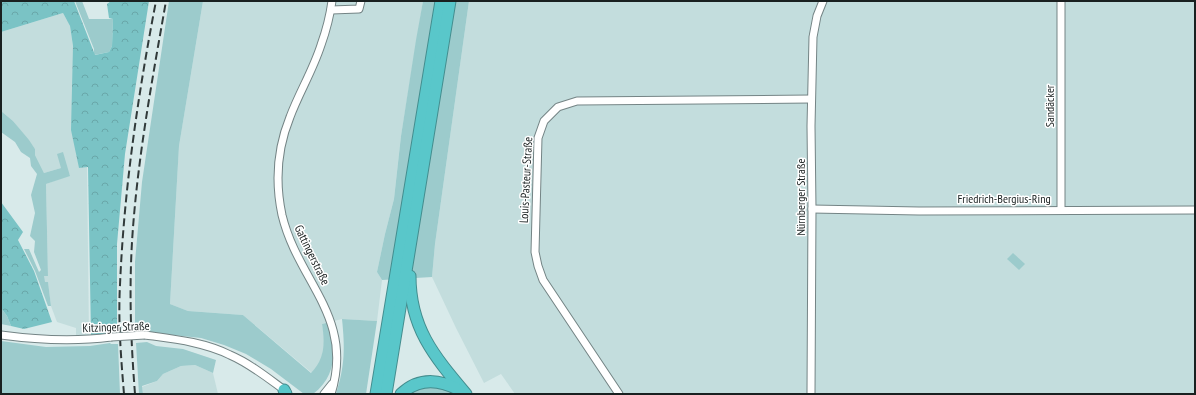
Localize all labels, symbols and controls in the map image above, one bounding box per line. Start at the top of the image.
street label: Sandäcker [1042,84,1057,127]
street label: Louis-Pasteur-Straße [516,136,535,224]
street label: Nürnberger Straße [793,158,808,235]
street label: Friedrich-Bergius-Ring [957,191,1051,206]
street label: Gattingerstraße [291,222,333,287]
street label: Kitzinger Straße [82,318,150,335]

